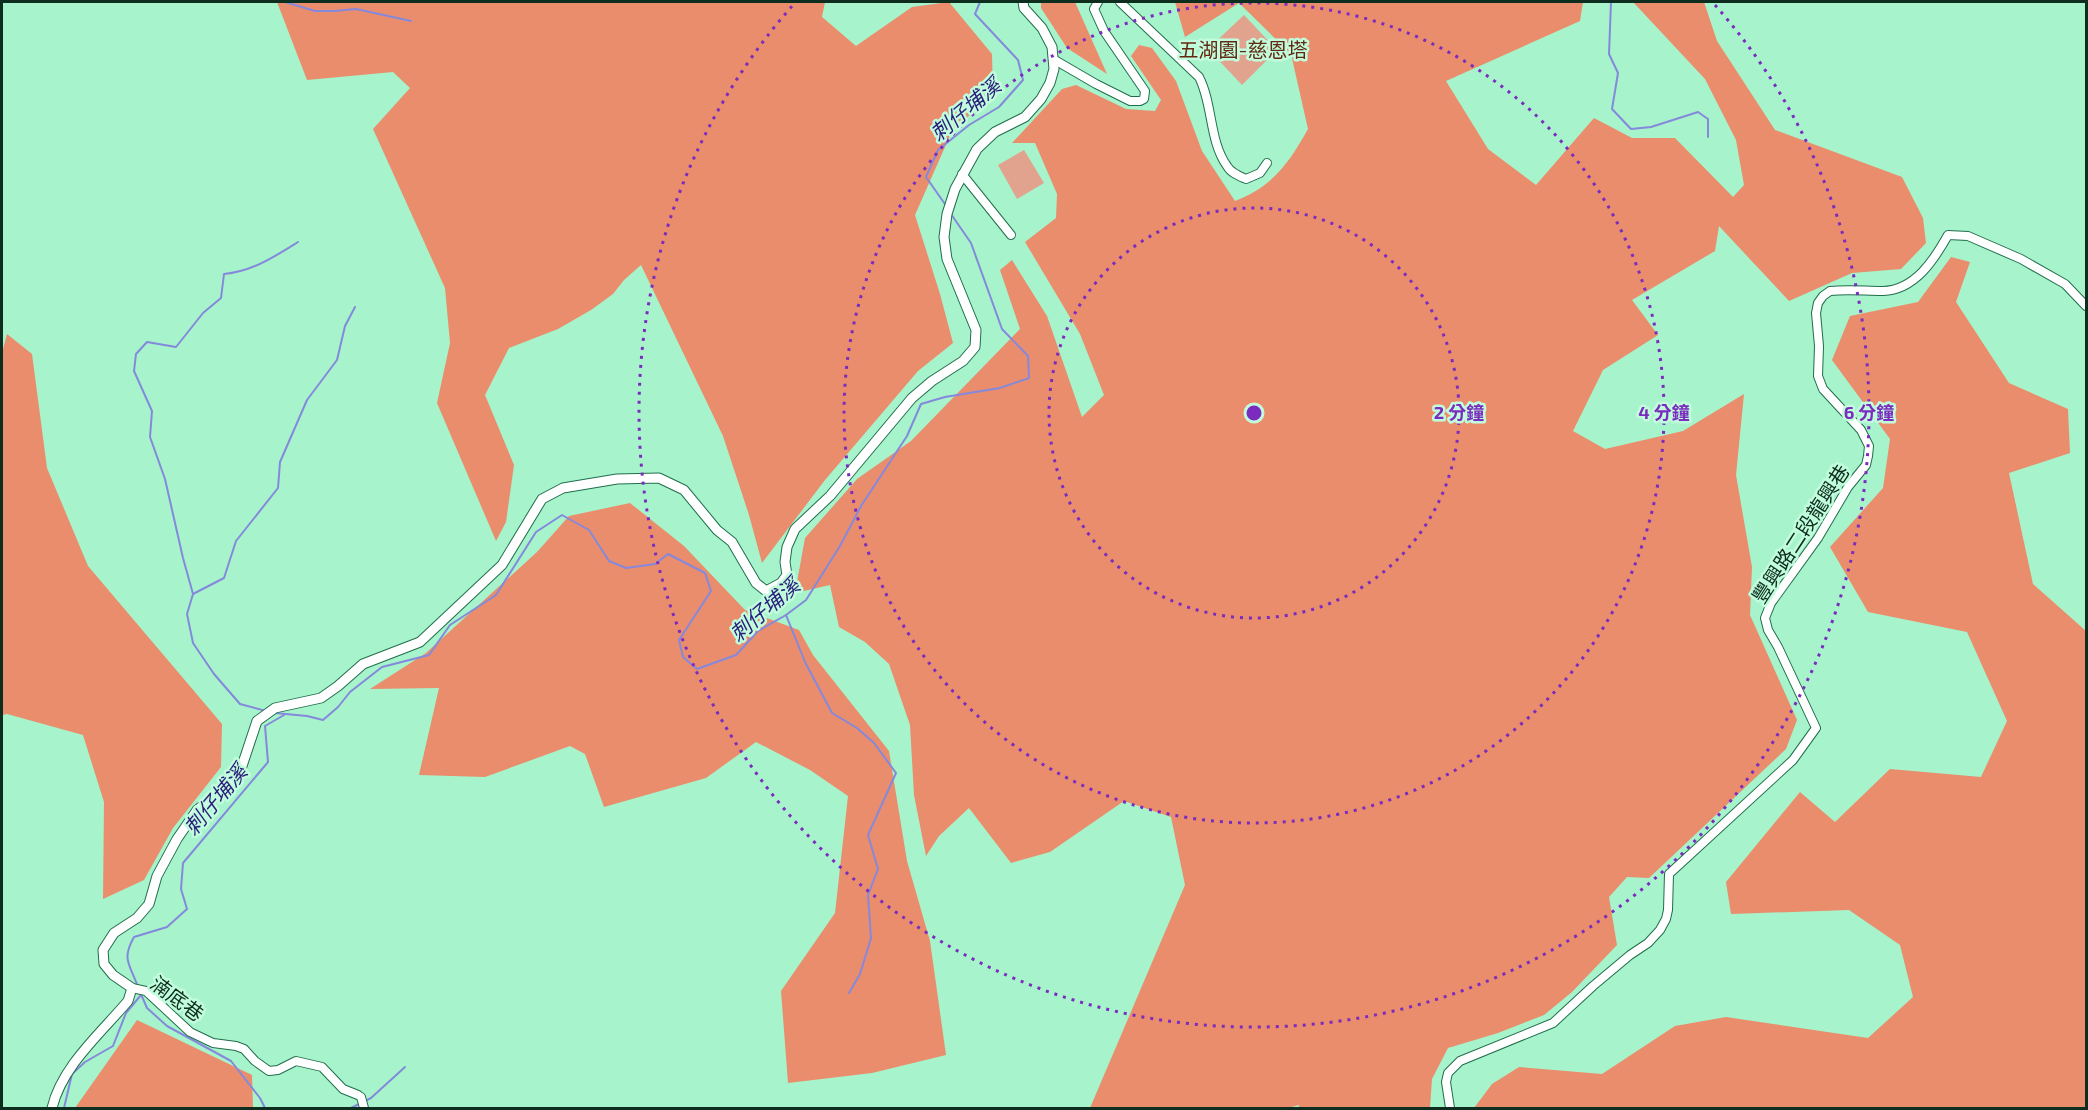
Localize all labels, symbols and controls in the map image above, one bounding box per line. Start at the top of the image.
park label: 五湖園-慈恩塔 [1179,37,1307,61]
water label: 刺仔埔溪 [925,70,1008,145]
text: 2 分鐘 [1434,401,1484,423]
text: 4 分鐘 [1638,401,1690,423]
text: 6 分鐘 [1844,401,1894,423]
centre of rings [1244,403,1264,423]
street label: 豐興路二段龍興巷 [1747,460,1854,607]
water label: 刺仔埔溪 [724,570,806,646]
water label: 刺仔埔溪 [178,757,253,839]
street label: 湳底巷 [146,971,209,1026]

